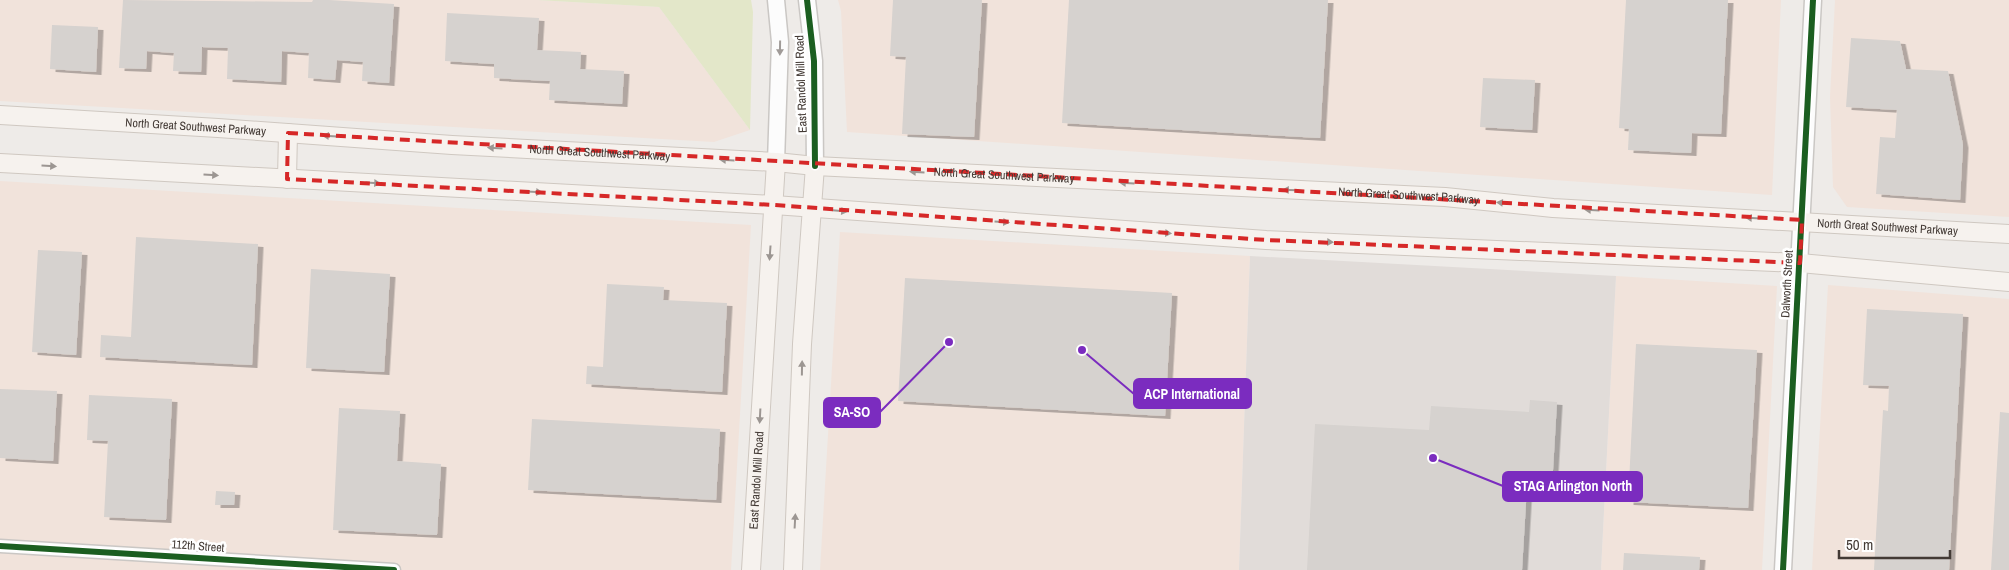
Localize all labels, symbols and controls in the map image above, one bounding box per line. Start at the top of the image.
street label: East Randol Mill Road [791,35,811,133]
one-way arrow [776,41,784,57]
street label: North Great Southwest Parkway [125,114,267,139]
one-way arrow [322,132,338,140]
street label: North Great Southwest Parkway [529,141,671,164]
one-way arrow [487,143,503,151]
one-way arrow [719,155,735,163]
one-way arrow [41,162,57,170]
street label: North Great Southwest Parkway [933,164,1075,187]
one-way arrow [909,167,925,175]
one-way arrow [203,171,219,179]
one-way arrow [1119,178,1135,186]
one-way arrow [365,180,381,188]
street label: North Great Southwest Parkway [1338,184,1480,208]
one-way arrow [1281,186,1297,194]
one-way arrow [528,188,544,196]
one-way arrow [1496,199,1512,207]
one-way arrow [1583,205,1599,213]
one-way arrow [832,207,848,215]
one-way arrow [1745,213,1761,221]
street label: North Great Southwest Parkway [1817,215,1958,239]
one-way arrow [994,219,1010,227]
one-way arrow [1156,230,1172,238]
one-way arrow [1318,239,1334,247]
one-way arrow [766,246,774,262]
street label: Dalworth Street [1777,249,1797,318]
one-way arrow [798,360,806,376]
callout: ACP International [1134,379,1251,408]
text: ACP International [1144,385,1240,403]
callout: SA-SO [824,398,880,427]
text: SA-SO [834,403,870,421]
one-way arrow [755,408,763,424]
street label: East Randol Mill Road [746,431,767,530]
callout: STAG Arlington North [1503,472,1642,501]
text: STAG Arlington North [1514,477,1632,495]
one-way arrow [792,513,800,529]
scale bar [1839,528,1950,560]
text: 50 m [1846,534,1873,555]
street label: 112th Street [171,536,225,556]

